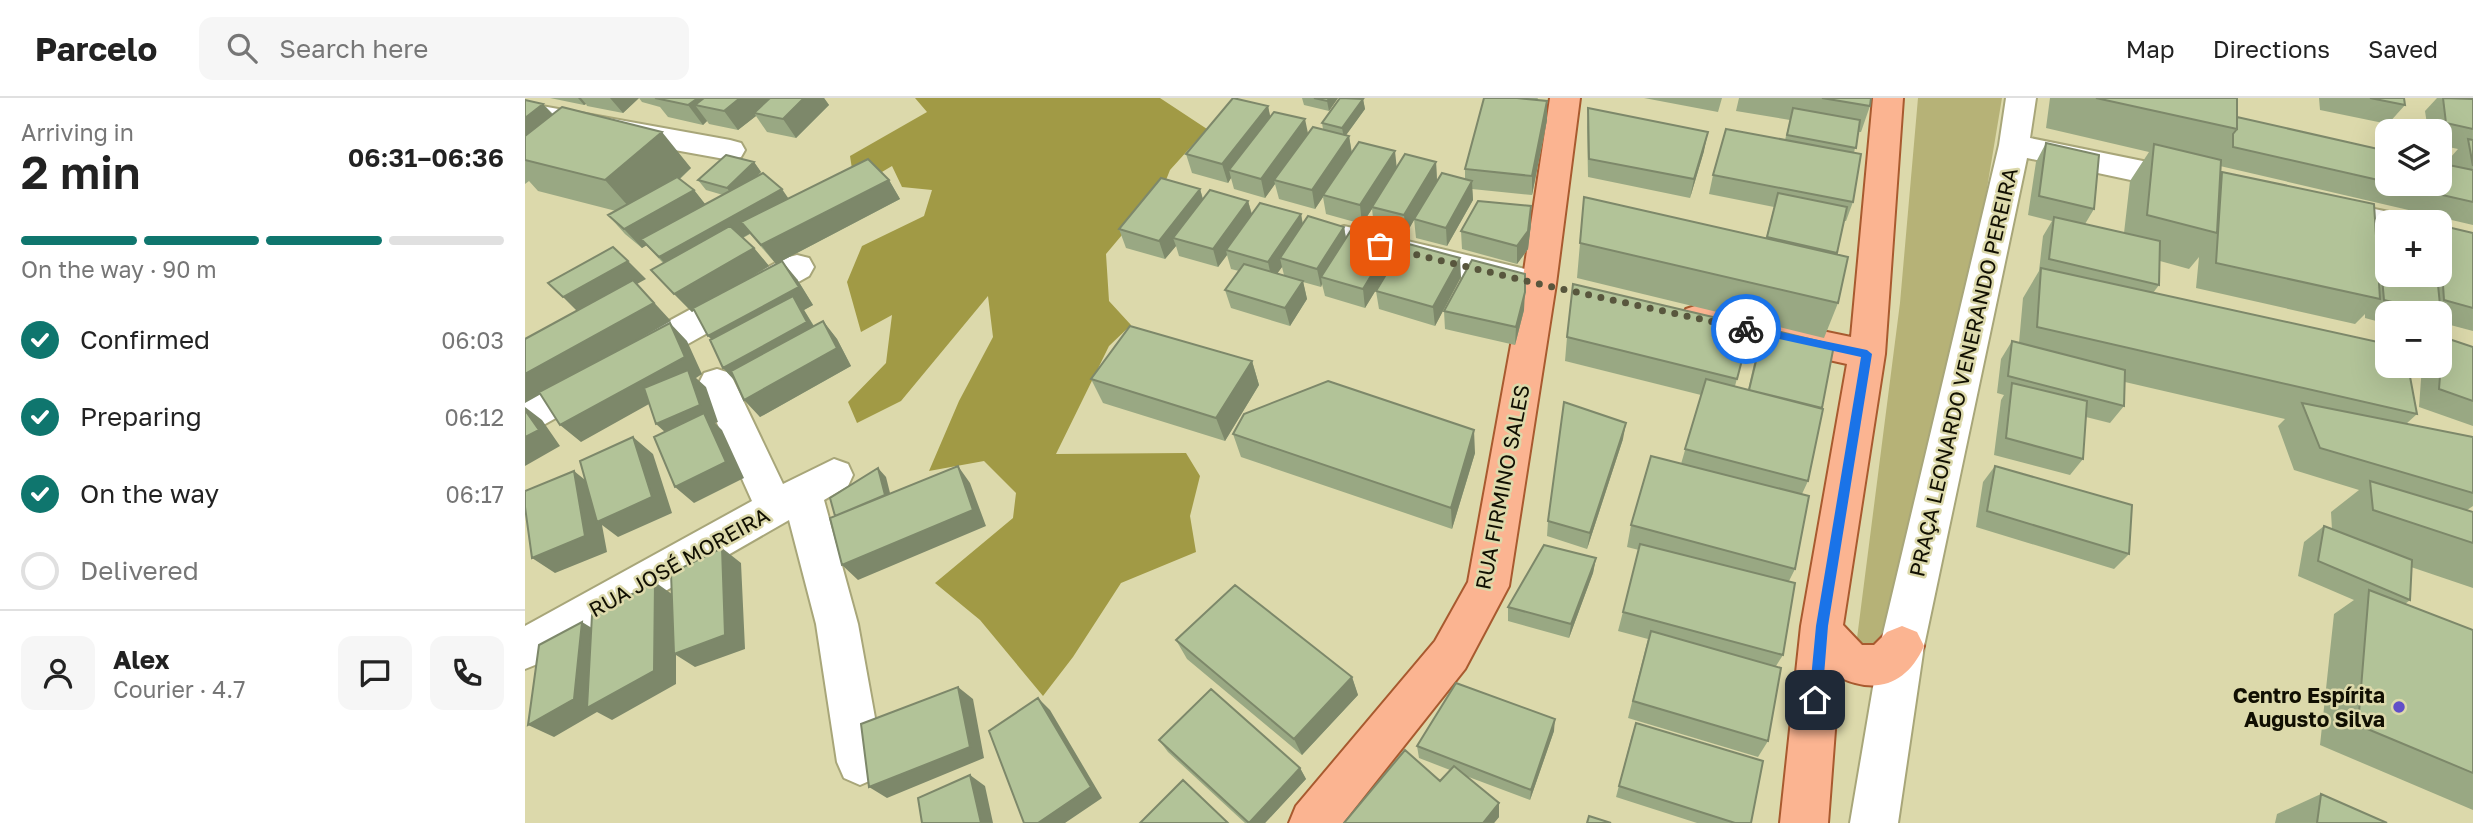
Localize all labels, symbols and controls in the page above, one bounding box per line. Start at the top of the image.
search box [199,17,689,80]
text: Parcelo [35,29,157,68]
icon: search [223,29,261,67]
text: Search here [279,33,428,64]
text: Map [2126,34,2175,63]
text: Directions [2213,34,2330,63]
text: Saved [2368,34,2438,63]
text: Arriving in [21,118,134,146]
map controls [2375,119,2452,378]
button: layers [2375,119,2452,196]
text: 06:31–06:36 [348,142,504,173]
text: 2 min [21,144,141,199]
street label: PRAÇA LEONARDO VENERANDO PEREIRA [1903,165,2023,579]
button: + [2375,210,2452,287]
pin [1350,216,1410,276]
icon: bag [1361,227,1399,265]
text: On the way · 90 m [21,255,217,283]
courier [1711,294,1781,364]
button: − [2375,301,2452,378]
icon: bike [1727,310,1765,348]
icon: check [21,321,59,359]
text: Confirmed [80,324,210,355]
text: 06:03 [441,326,504,354]
street label: RUA FIRMINO SALES [1469,382,1535,592]
icon: check [21,398,59,436]
text: Preparing [80,401,202,432]
text: 06:12 [444,403,504,431]
icon: check [21,475,59,513]
text: On the way [80,478,219,509]
text: 06:17 [446,480,504,508]
street label: RUA JOSÉ MOREIRA [584,502,774,622]
text: Delivered [80,555,199,586]
button: person [21,636,95,710]
button: chat [338,636,412,710]
button: phone [430,636,504,710]
text: Alex [113,644,170,675]
pin [1785,670,1845,730]
text: Courier · 4.7 [113,675,245,703]
icon: home [1796,681,1834,719]
place label: Centro Espírita Augusto Silva [2233,682,2385,732]
marker: Centro Espírita Augusto Silva [2391,699,2407,715]

